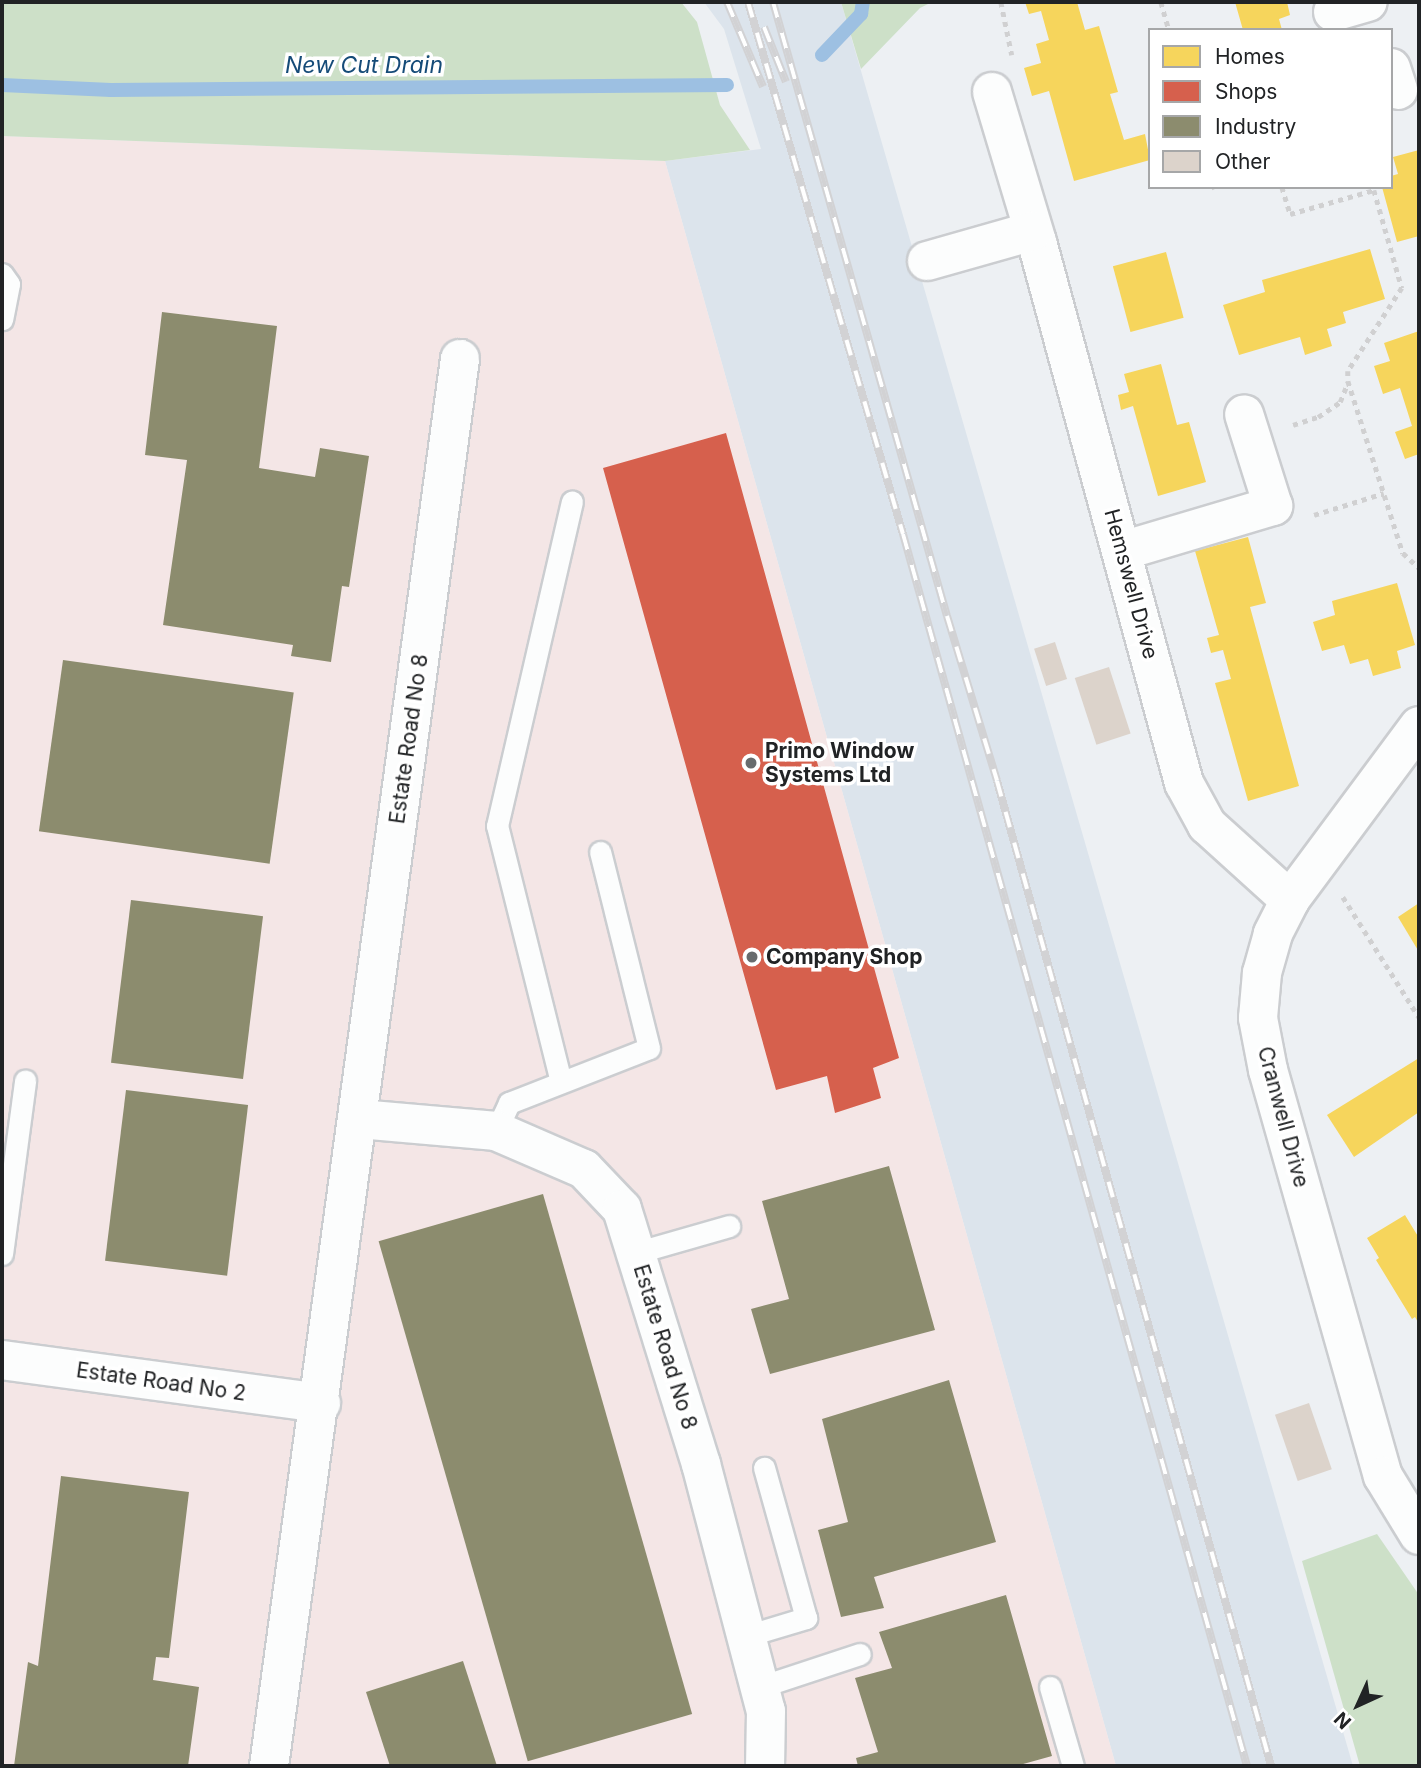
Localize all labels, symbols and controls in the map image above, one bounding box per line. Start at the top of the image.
legend [1148,28,1393,189]
text: Homes [1215,44,1285,69]
water label: New Cut Drain [285,51,443,79]
text: Shops [1215,79,1277,104]
text: Industry [1215,114,1296,139]
text: Other [1215,149,1271,174]
street label: Hemswell Drive [1099,506,1163,662]
street label: Estate Road No 8 [385,653,433,825]
place label: Primo Window Systems Ltd [765,738,914,788]
marker: Primo Window Systems Ltd [743,755,759,771]
place label: Company Shop [766,944,922,970]
marker: Company Shop [744,949,760,965]
street label: Cranwell Drive [1252,1044,1314,1190]
street label: Estate Road No 8 [628,1261,702,1433]
street label: Estate Road No 2 [75,1358,247,1406]
north arrow [1323,1670,1393,1740]
text: N [1330,1707,1356,1733]

